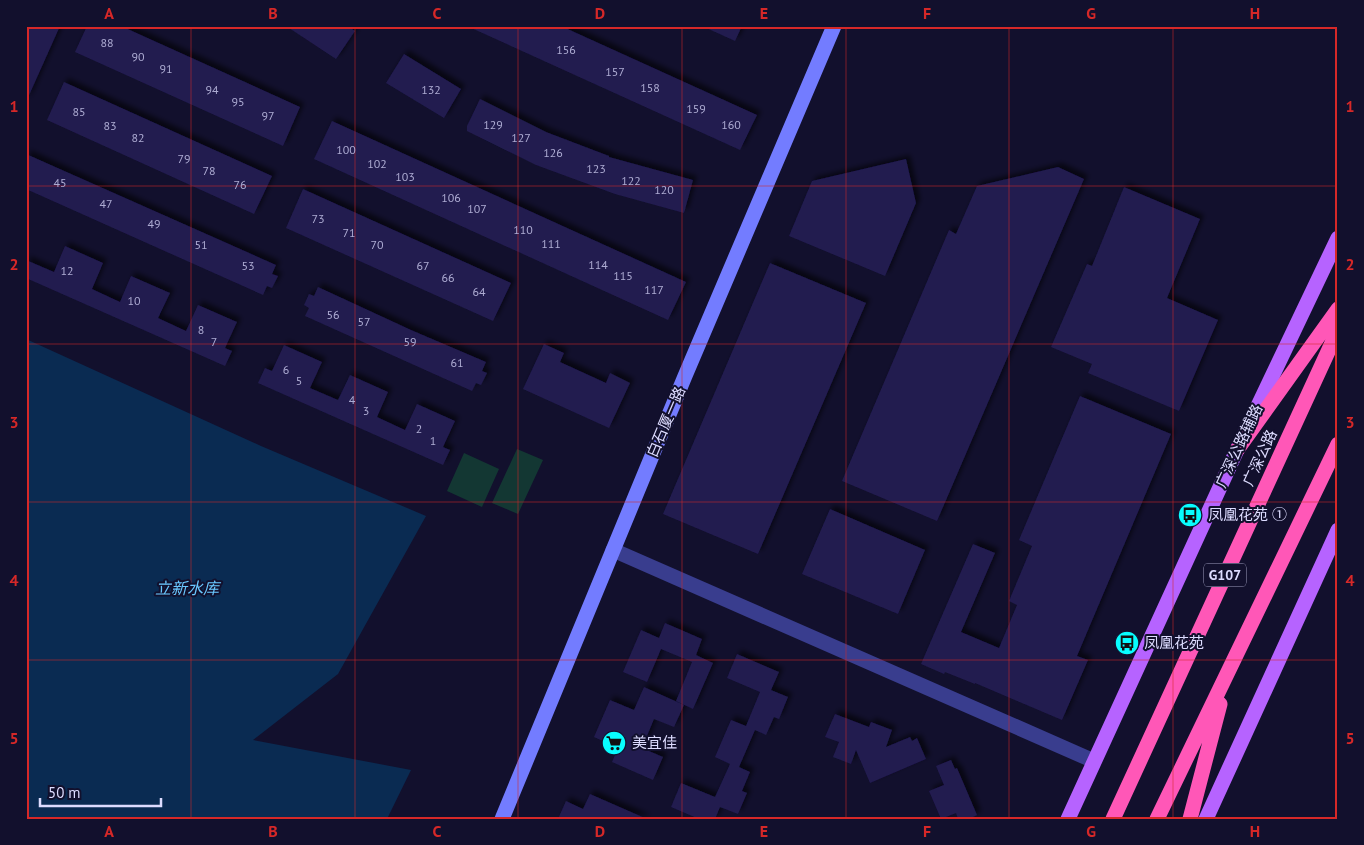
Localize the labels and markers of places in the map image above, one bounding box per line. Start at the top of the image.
bus stop icon: 凤凰花苑 ① [1177,502,1203,528]
place label: 凤凰花苑 ① [1208,505,1287,524]
bus stop icon: 凤凰花苑 [1114,630,1140,656]
place label: 凤凰花苑 [1144,633,1204,652]
supermarket icon: 美宜佳 [601,730,627,756]
place label: 美宜佳 [632,733,677,752]

